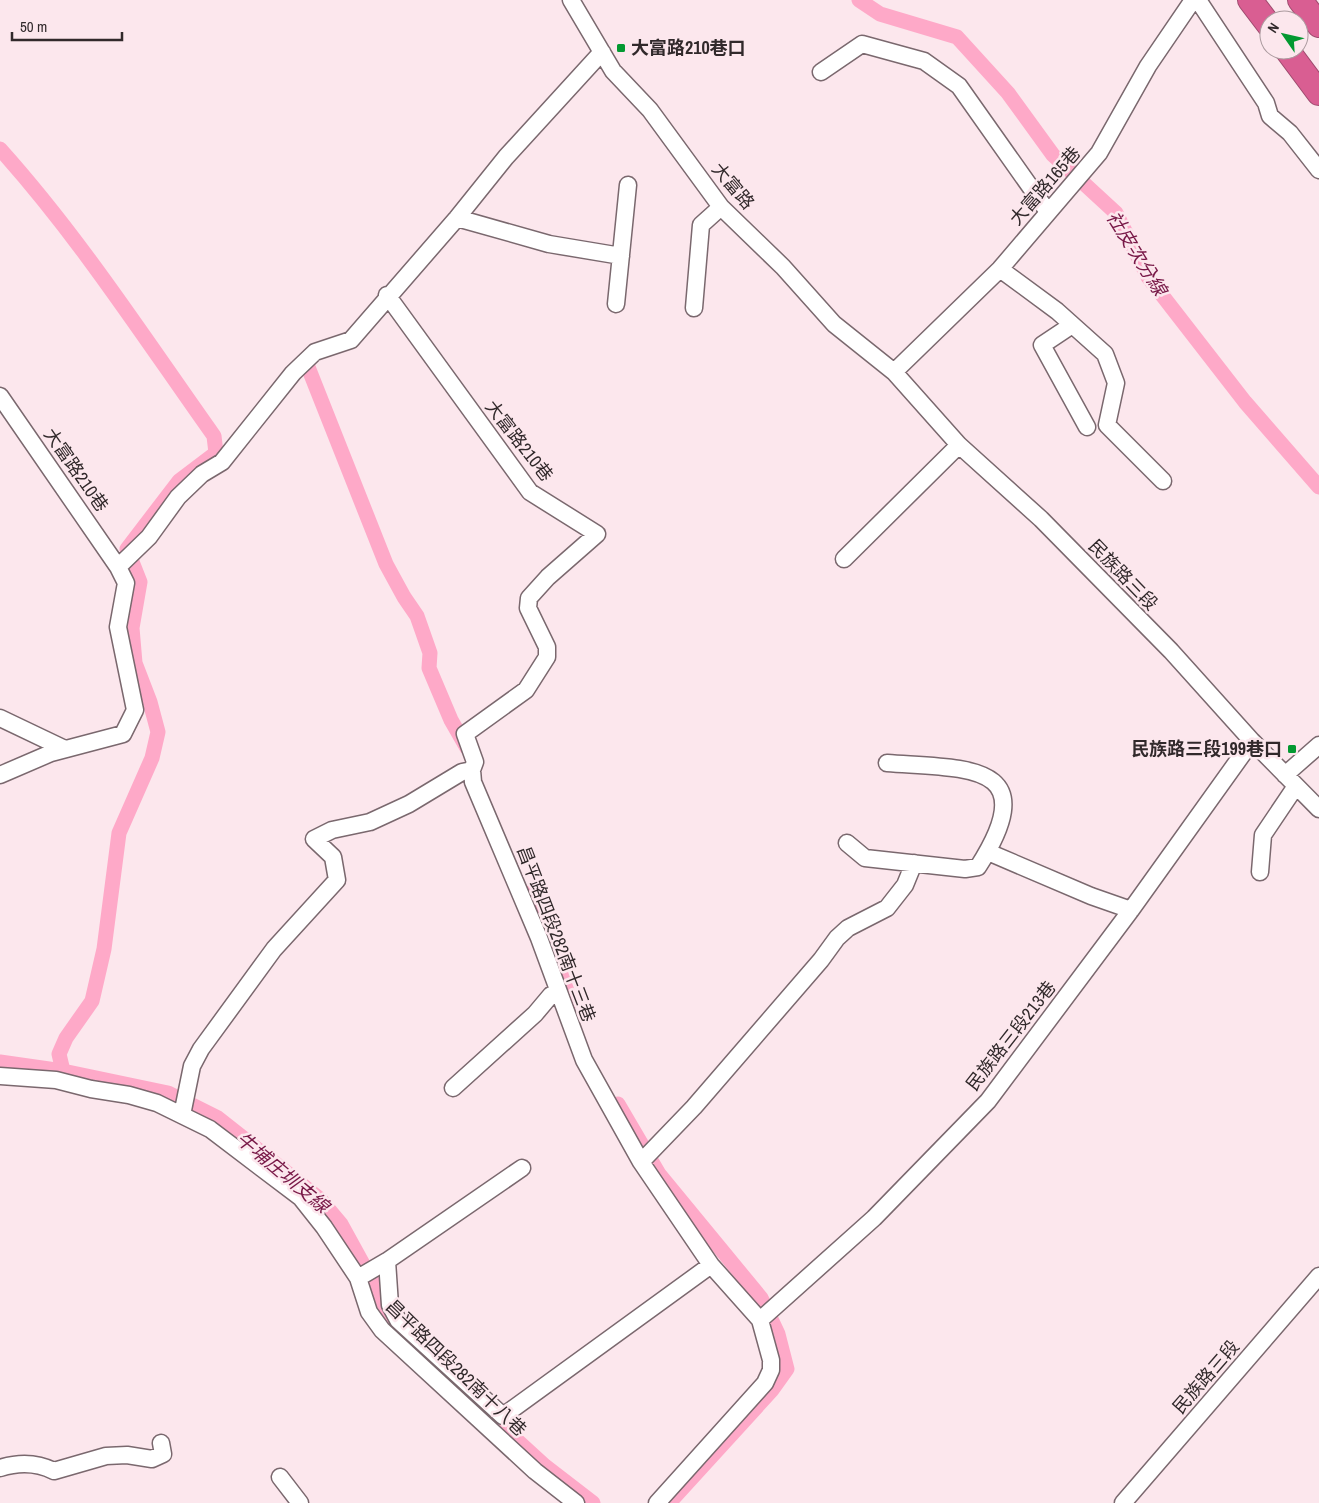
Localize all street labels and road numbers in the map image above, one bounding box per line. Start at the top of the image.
street label: 大富路165巷 [1003,141,1086,230]
street label: 大富路 [706,157,760,214]
street label: 大富路210巷 [480,395,559,486]
street label: 大富路210巷 [38,423,114,516]
street label: 民族路三段 [1083,534,1164,616]
street label: 昌平路四段282南十三巷 [511,842,602,1025]
street label: 民族路三段213巷 [960,976,1061,1096]
street label: 昌平路四段282南十八巷 [381,1294,532,1441]
street label: 民族路三段 [1167,1335,1245,1419]

